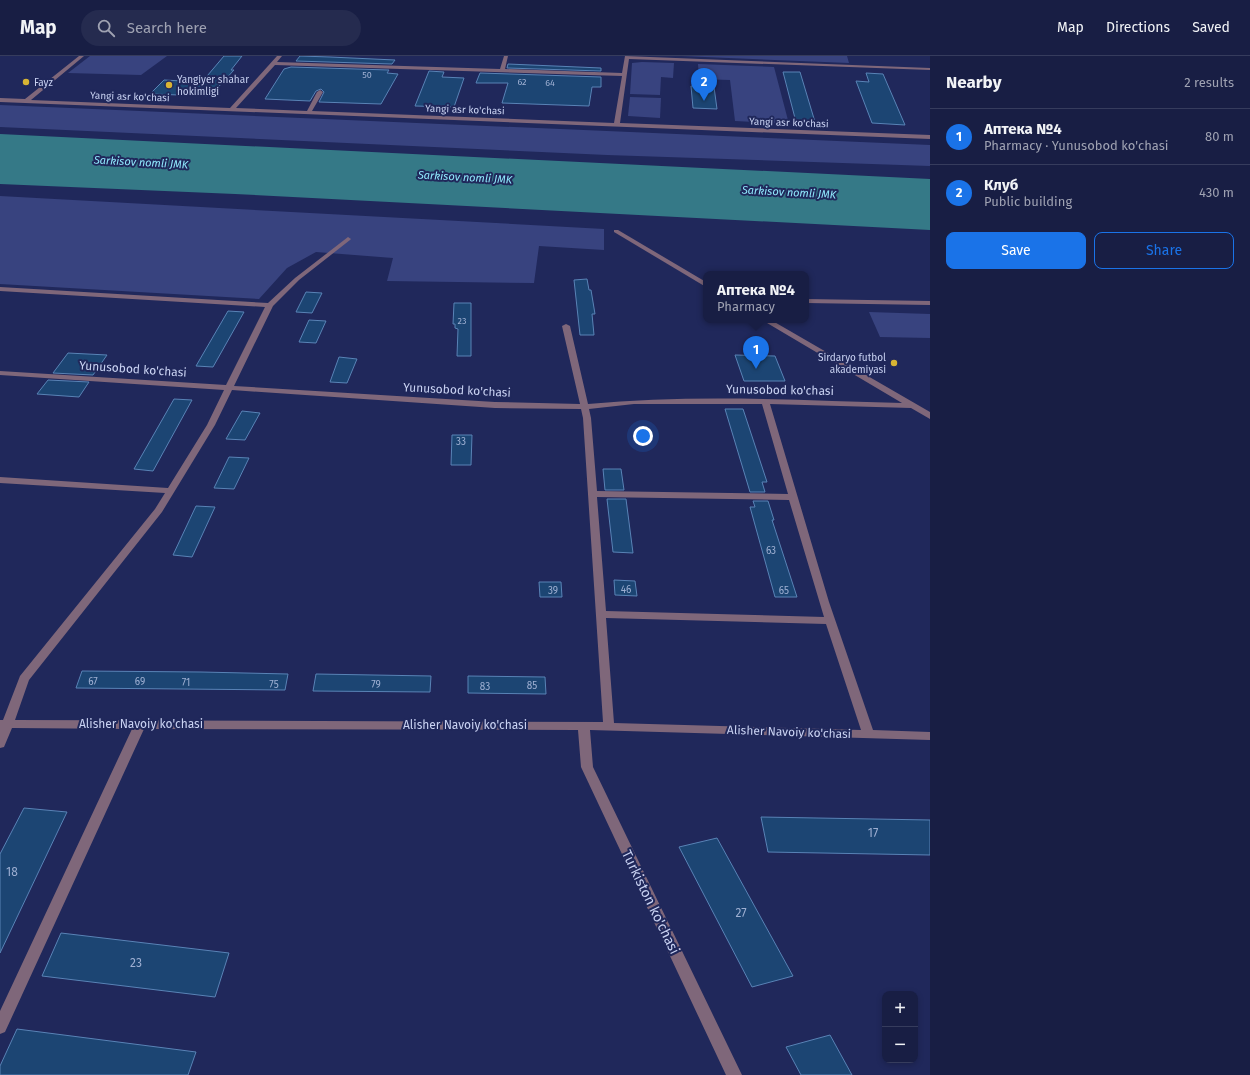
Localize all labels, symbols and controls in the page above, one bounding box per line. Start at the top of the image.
search box [81,10,361,46]
text: Map [20,16,57,39]
icon: search [95,17,117,39]
text: Search here [127,19,207,37]
text: Map [1057,19,1084,36]
text: Directions [1106,19,1170,36]
text: Saved [1192,19,1230,36]
pin: 2 [691,68,717,101]
house number: 50 [362,70,372,80]
text: Nearby [946,72,1001,93]
place label: Yangiyer shahar hokimligi [177,74,249,98]
text: 2 results [1184,75,1234,90]
marker: Fayz [21,77,31,87]
place label: Fayz [34,77,54,89]
house number: 62 [517,77,527,87]
house number: 64 [545,78,555,88]
marker: Yangiyer shahar hokimligi [164,80,174,90]
street label: Yangi asr ko'chasi [90,90,170,104]
street label: Yangi asr ko'chasi [425,103,505,117]
street label: Yangi asr ko'chasi [749,116,829,130]
text: Аптека №4 [984,120,1062,138]
text: 1 [956,129,962,144]
text: 80 m [1205,129,1234,144]
text: Pharmacy · Yunusobod ko'chasi [984,138,1169,153]
water label: Sarkisov nomli JMK [93,153,189,171]
water label: Sarkisov nomli JMK [417,168,513,186]
text: Клуб [984,176,1018,194]
water label: Sarkisov nomli JMK [741,183,837,201]
text: 2 [956,185,962,200]
text: 430 m [1199,185,1234,200]
text: Public building [984,194,1072,209]
button: Save [946,232,1086,269]
button: Share [1094,232,1234,269]
popup [703,271,809,323]
text: Аптека №4 [717,281,795,299]
text: Pharmacy [717,299,775,314]
house number: 23 [458,316,466,326]
pin: 1 [743,336,769,369]
place label: Sirdaryo futbol akademiyasi [818,352,886,376]
street label: Yunusobod ko'chasi [79,358,187,380]
marker: Sirdaryo futbol akademiyasi [889,358,899,368]
street label: Yunusobod ko'chasi [403,380,511,400]
street label: Yunusobod ko'chasi [726,382,834,398]
your location [633,426,653,446]
house number: 33 [456,436,466,448]
house number: 63 [766,545,776,557]
house number: 46 [621,584,631,596]
house number: 39 [548,585,558,597]
house number: 65 [779,585,789,597]
house number: 67 [88,676,98,688]
house number: 69 [135,676,145,688]
house number: 71 [182,677,190,689]
house number: 75 [269,679,279,691]
house number: 79 [371,679,381,691]
house number: 85 [527,680,537,692]
house number: 83 [480,681,490,693]
street label: Alisher Navoiy ko'chasi [79,717,203,731]
street label: Alisher Navoiy ko'chasi [403,718,527,732]
street label: Alisher Navoiy ko'chasi [727,723,851,741]
house number: 17 [868,826,878,840]
street label: Turkiston ko'chasi [618,847,683,957]
house number: 18 [6,865,18,879]
house number: 27 [735,906,747,920]
house number: 23 [130,956,142,970]
map controls [882,991,918,1063]
button: + [882,991,918,1027]
button: − [882,1027,918,1063]

